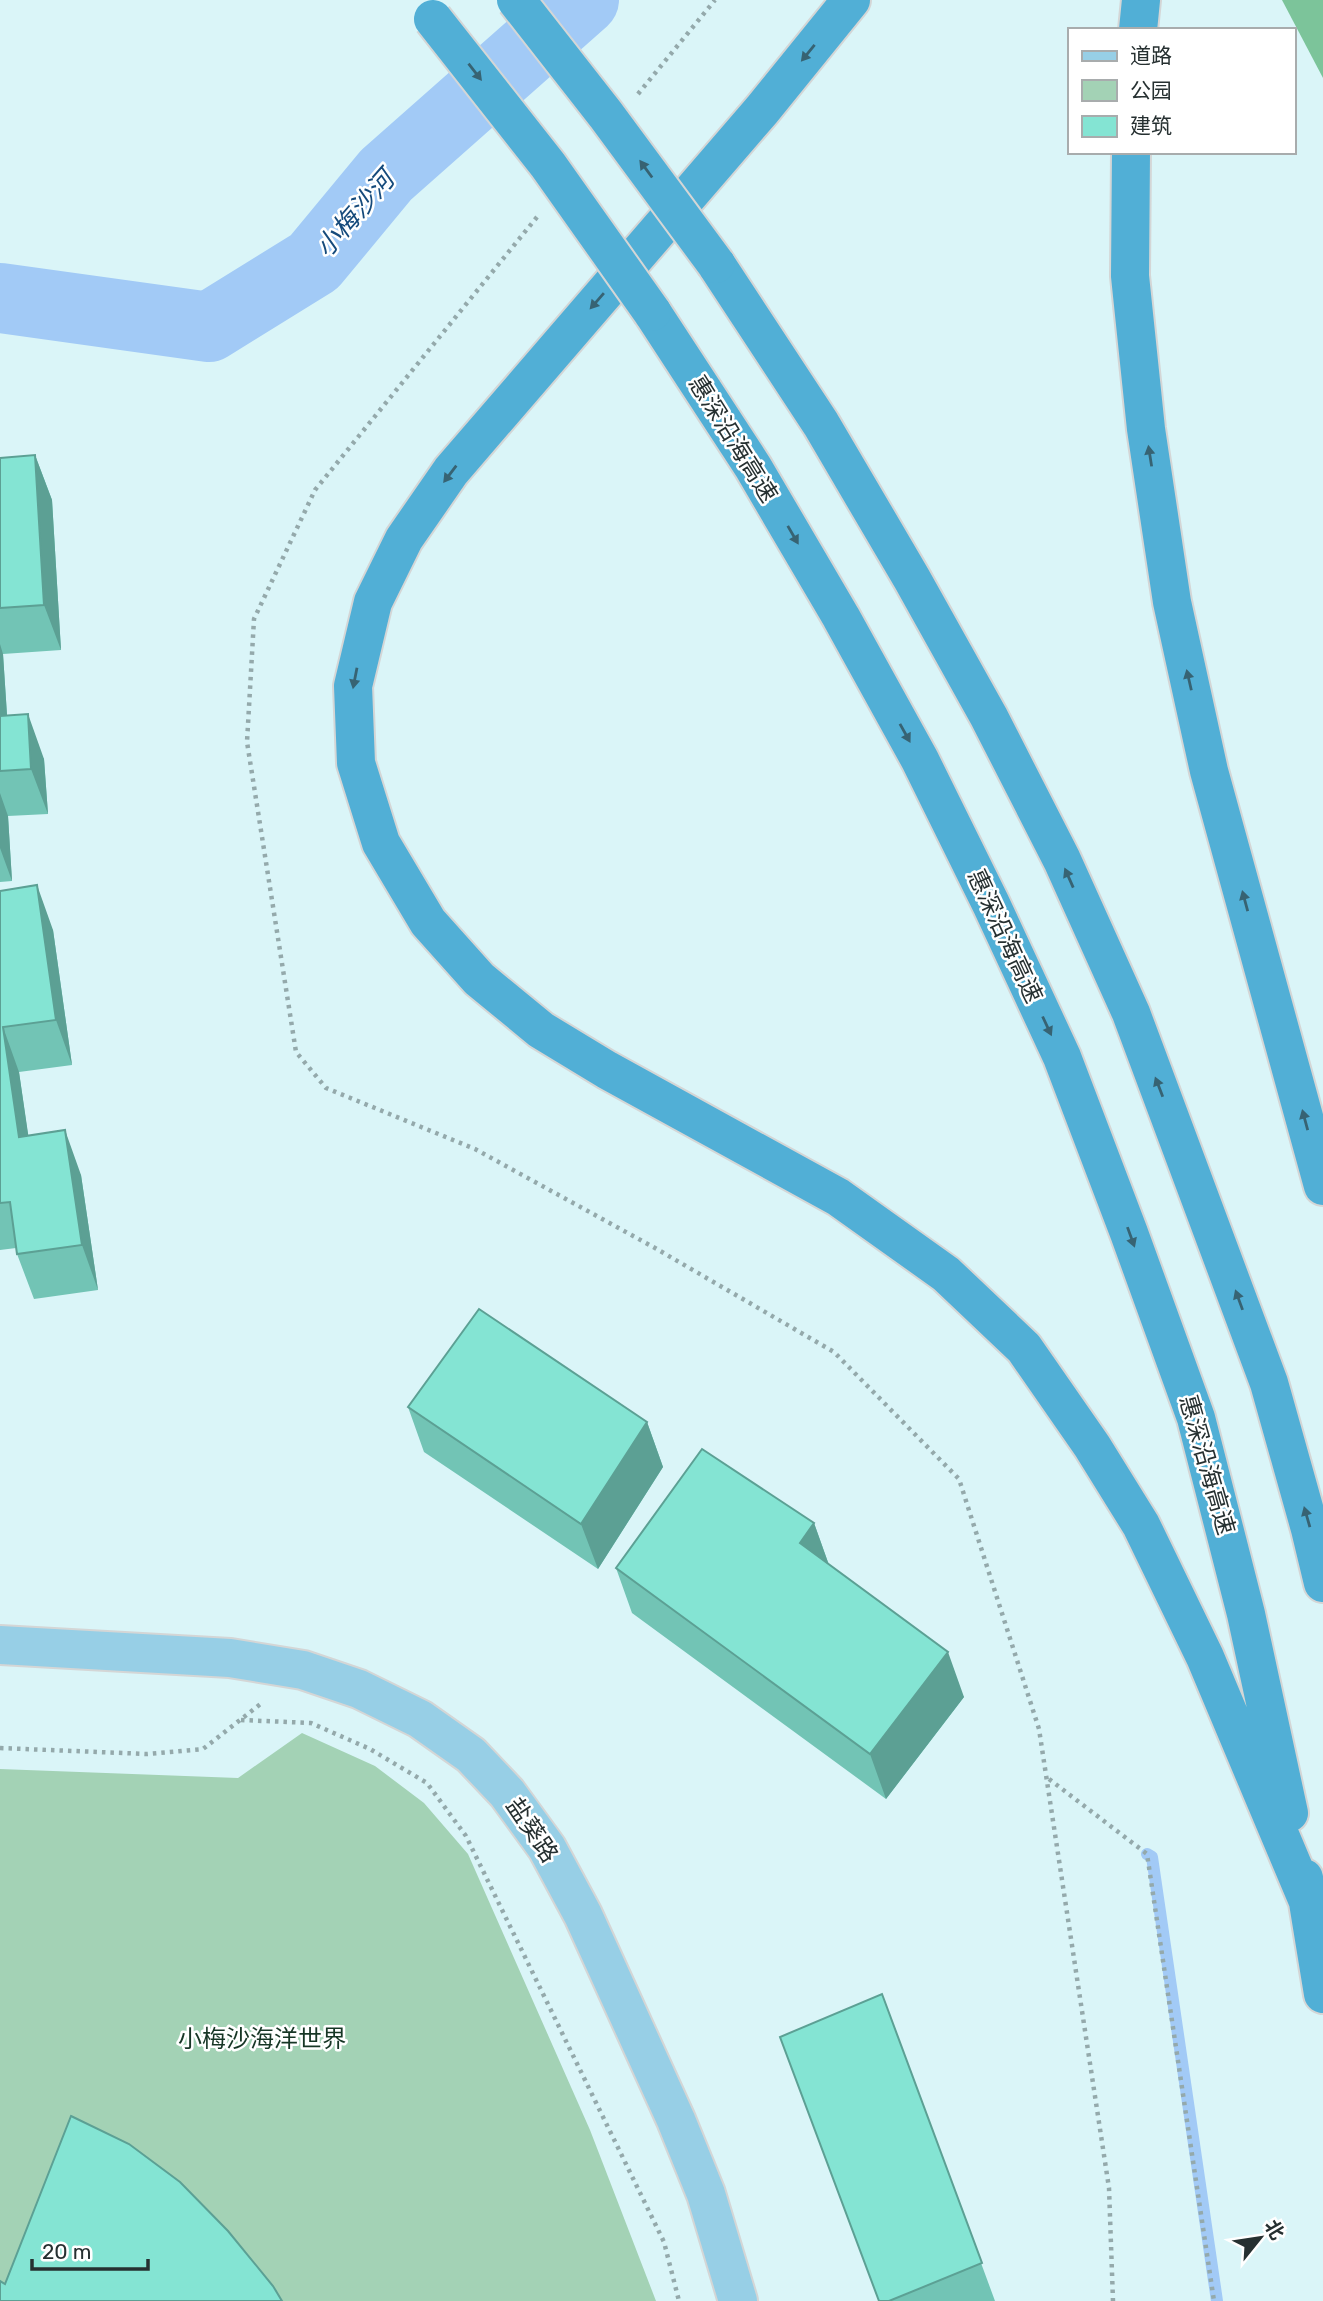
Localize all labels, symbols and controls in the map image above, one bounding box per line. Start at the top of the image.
legend [1068,28,1295,154]
one-way arrow [801,43,816,61]
text: 道路 [1130,43,1172,68]
one-way arrow [468,63,483,81]
text: 公园 [1130,78,1172,103]
text: 建筑 [1130,113,1172,138]
one-way arrow [639,160,653,178]
water label: 小梅沙河 [309,161,404,263]
one-way arrow [589,292,605,310]
street label: 惠深沿海高速 [683,371,783,507]
one-way arrow [1144,445,1155,467]
one-way arrow [443,465,457,483]
one-way arrow [787,525,799,544]
one-way arrow [350,667,361,689]
one-way arrow [1183,669,1194,691]
one-way arrow [899,723,911,742]
street label: 惠深沿海高速 [962,865,1048,1007]
one-way arrow [1064,867,1075,888]
one-way arrow [1239,890,1250,912]
one-way arrow [1042,1015,1053,1036]
one-way arrow [1153,1076,1164,1097]
one-way arrow [1299,1109,1310,1131]
one-way arrow [1126,1227,1137,1248]
one-way arrow [1233,1289,1244,1310]
street label: 惠深沿海高速 [1174,1392,1240,1538]
one-way arrow [1301,1506,1311,1527]
street label: 盐葵路 [500,1792,564,1868]
park label: 小梅沙海洋世界 [178,2025,346,2053]
north arrow [1225,2203,1295,2273]
text: 北 [1260,2216,1289,2244]
scale bar [32,2228,147,2272]
text: 20 m [42,2239,91,2264]

